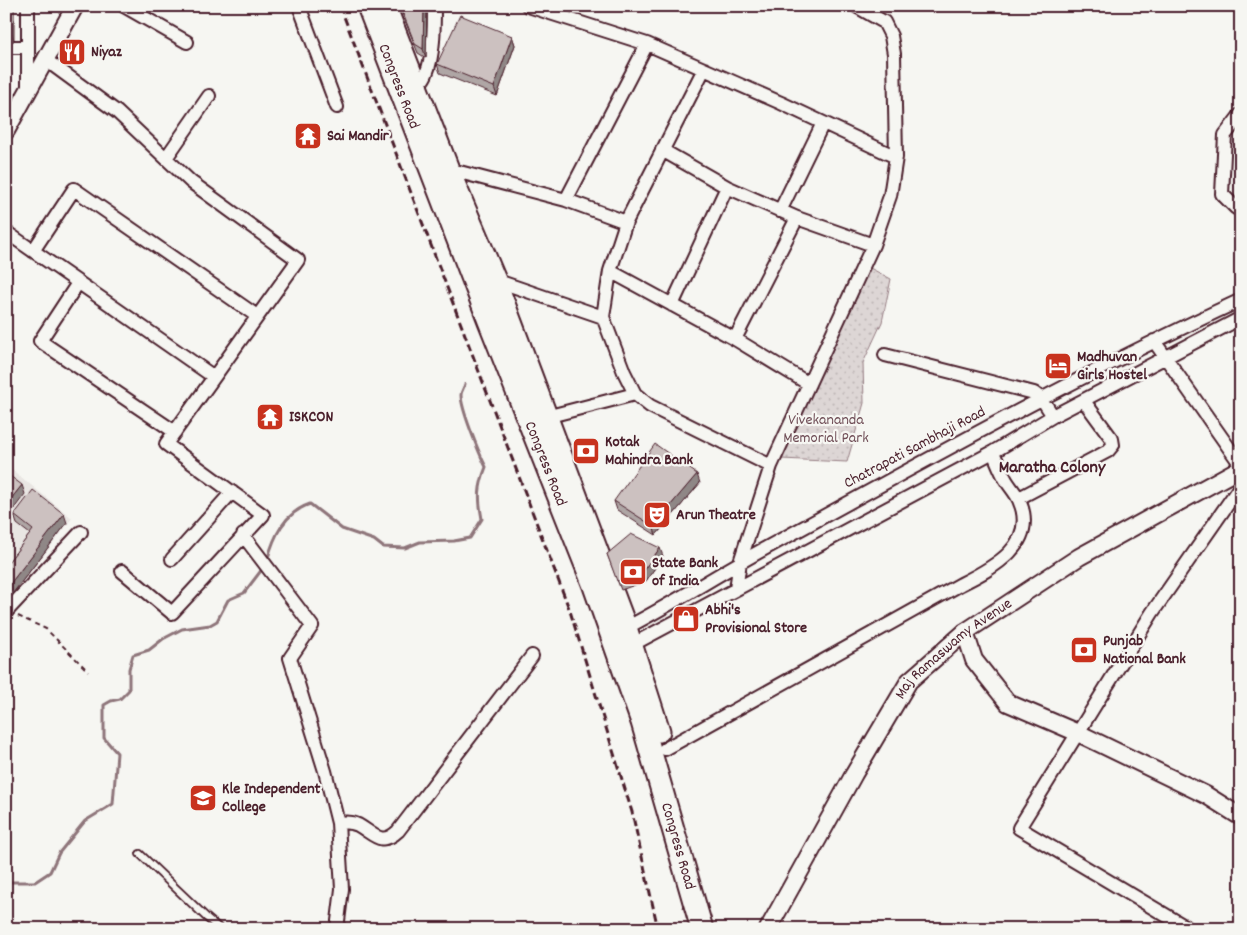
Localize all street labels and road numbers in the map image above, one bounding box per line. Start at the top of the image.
street label: Congress Road [372,40,426,132]
street label: Chatrapati Sambhaji Road [840,401,990,495]
street label: Congress Road [518,418,573,510]
street label: Maj Ramaswamy Avenue [889,593,1017,704]
street label: Congress Road [654,800,702,892]

